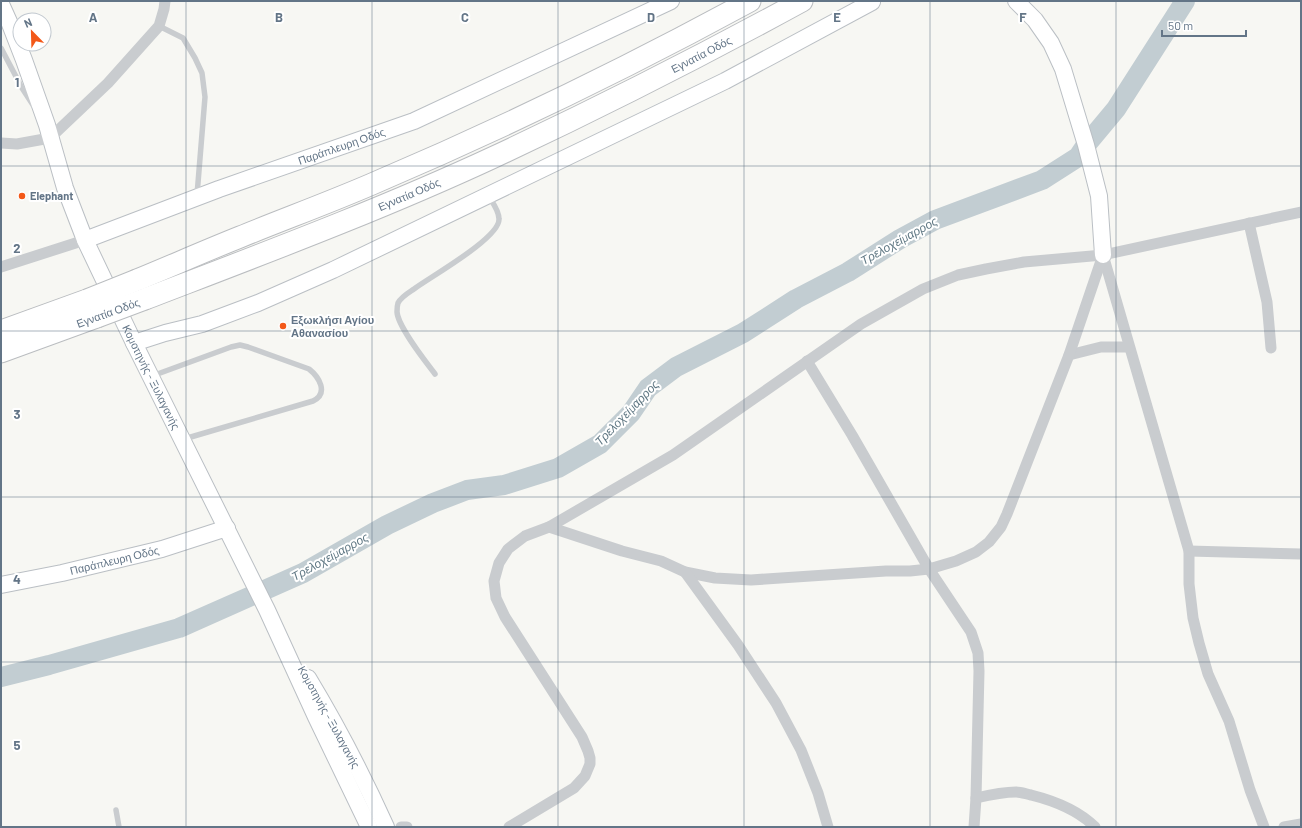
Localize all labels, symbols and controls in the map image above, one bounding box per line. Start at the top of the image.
text: A [89,9,98,25]
text: B [275,9,283,25]
text: C [461,9,469,25]
text: D [647,9,655,25]
text: E [833,9,841,25]
text: F [1019,9,1027,25]
north arrow [12,12,52,52]
scale bar [1162,12,1246,38]
text: N [22,15,34,30]
text: 50 m [1168,18,1193,32]
street label: Εγνατία Οδός [669,33,733,75]
text: 1 [15,74,19,90]
street label: Παράπλευρη Οδός [296,125,386,167]
street label: Εγνατία Οδός [376,175,442,213]
place label: Elephant [30,189,73,202]
marker: Elephant [17,191,27,201]
water label: Τρελοχείμαρρος [858,213,940,268]
text: 2 [13,240,21,256]
street label: Εγνατία Οδός [75,295,141,330]
place label: Εξωκλήσι Αγίου Αθανασίου [291,313,374,339]
marker: Εξωκλήσι Αγίου Αθανασίου [278,321,288,331]
street label: Κομοτηνής - Ξυλαγανής [120,322,183,431]
water label: Τρελοχείμαρρος [592,377,662,449]
text: 3 [13,406,21,422]
water label: Τρελοχείμαρρος [289,529,371,584]
street label: Παράπλευρη Οδός [68,543,160,577]
text: 4 [13,571,21,587]
street label: Κομοτηνής - Ξυλαγανής [296,663,363,770]
text: 5 [13,737,21,753]

